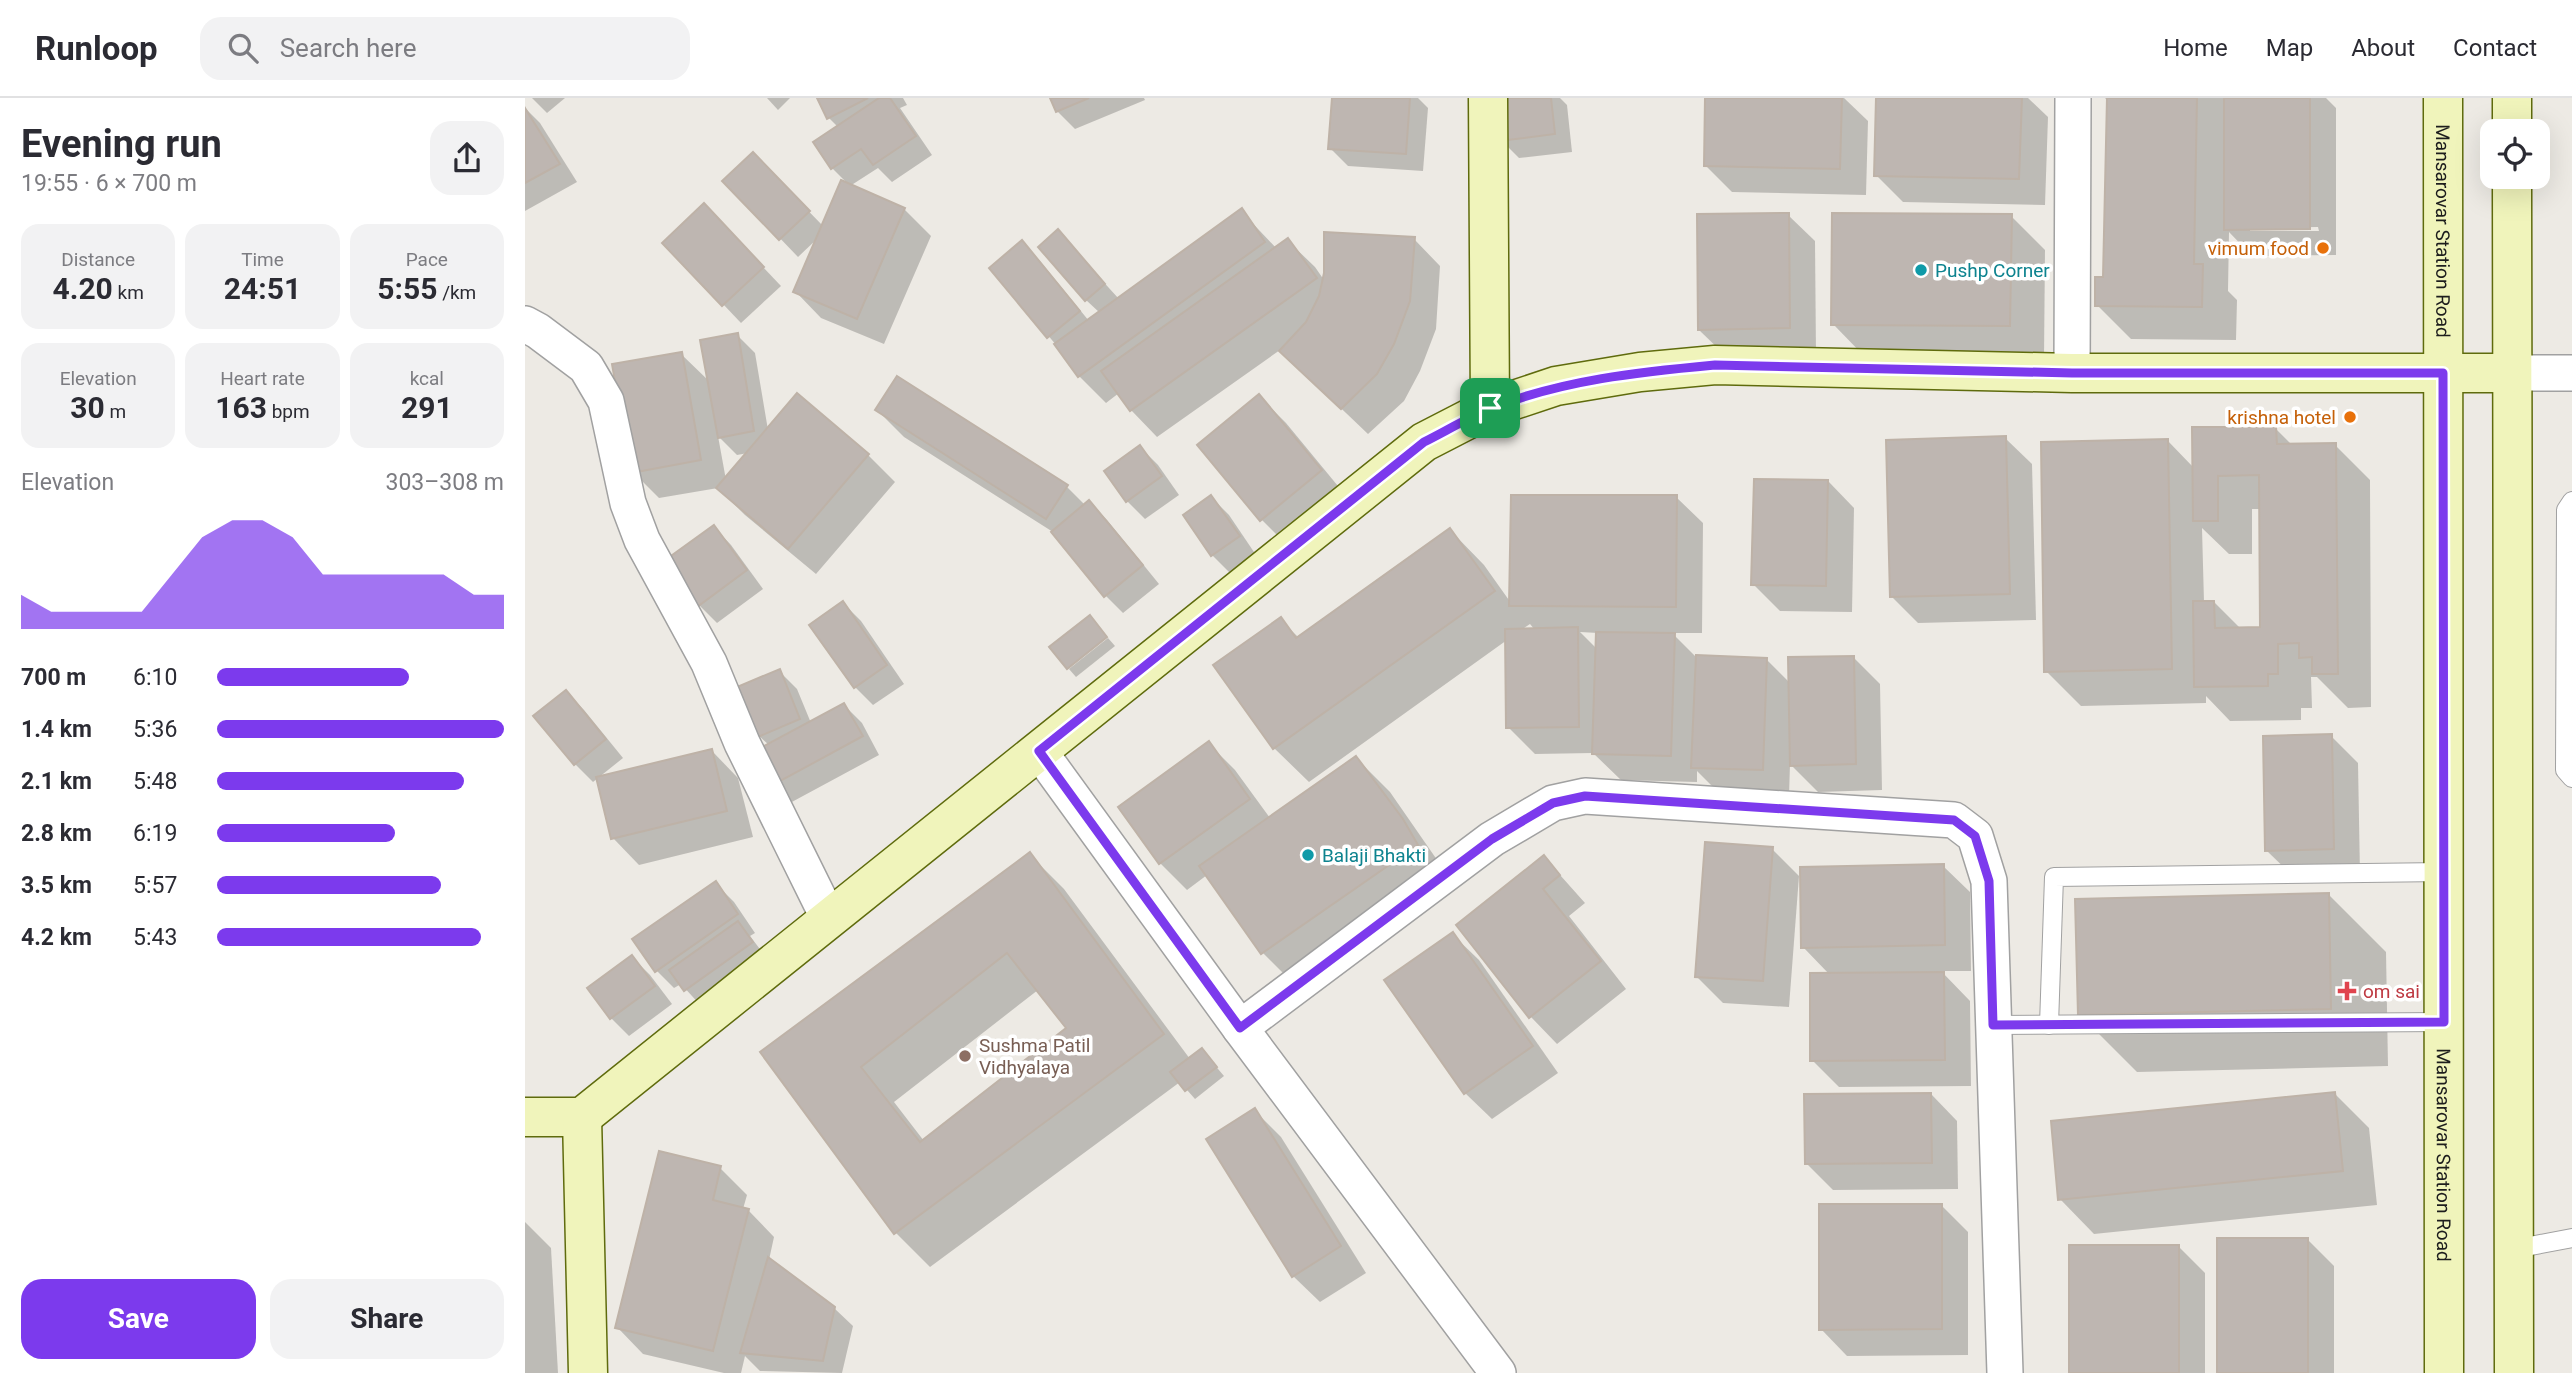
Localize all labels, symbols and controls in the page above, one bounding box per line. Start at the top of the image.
search box [200,17,690,80]
text: Runloop [35,29,158,68]
icon: search [224,29,262,67]
text: Search here [280,33,416,63]
text: Home [2163,34,2228,62]
text: Map [2266,34,2313,62]
text: About [2351,34,2415,62]
text: Contact [2453,34,2537,62]
map controls [2480,119,2550,189]
button: locate [2480,119,2550,189]
button: share [430,121,504,195]
text: Evening run [21,122,222,166]
street label: Mansarovar Station Road [2431,124,2454,338]
text: 19:55 · 6 × 700 m [21,170,197,197]
place label: vimum food [2208,237,2309,260]
marker: vimum food [2315,240,2331,256]
text: Distance [61,248,135,271]
text: Time [241,248,284,271]
text: Pace [406,248,448,271]
place label: Pushp Corner [1935,259,2050,282]
marker: Pushp Corner [1913,262,1929,278]
text: 4.20 [52,271,113,306]
text: 24:51 [224,271,301,306]
text: 5:55 [377,271,437,306]
text: km [113,281,144,304]
text: /km [437,281,476,304]
text: Elevation [60,367,137,390]
text: Heart rate [220,367,305,390]
text: kcal [410,367,444,390]
pin [1460,378,1520,438]
icon: arrive [1471,389,1509,427]
text: 30 [70,390,105,425]
text: 163 [215,390,267,425]
text: 291 [401,390,453,425]
text: m [105,400,126,423]
text: bpm [267,400,310,423]
place label: krishna hotel [2227,406,2336,429]
marker: krishna hotel [2342,409,2358,425]
text: Elevation [21,469,114,496]
text: 303–308 m [385,469,504,496]
text: 700 m [21,664,86,691]
text: 6:10 [133,664,177,691]
text: 1.4 km [21,716,92,743]
text: 5:36 [133,716,177,743]
text: 2.1 km [21,768,92,795]
text: 5:48 [133,768,177,795]
text: 2.8 km [21,820,92,847]
text: 6:19 [133,820,177,847]
place label: Balaji Bhakti [1322,844,1426,867]
marker: Balaji Bhakti [1300,847,1316,863]
text: 3.5 km [21,872,92,899]
text: 5:57 [133,872,177,899]
text: 4.2 km [21,924,92,951]
text: 5:43 [133,924,177,951]
place label: om sai [2363,980,2420,1003]
marker: om sai [2337,981,2357,1001]
place label: Sushma Patil Vidhyalaya [979,1034,1090,1079]
marker: Sushma Patil Vidhyalaya [957,1048,973,1064]
street label: Mansarovar Station Road [2432,1048,2455,1262]
button: Save [21,1279,256,1359]
button: Share [270,1279,504,1359]

